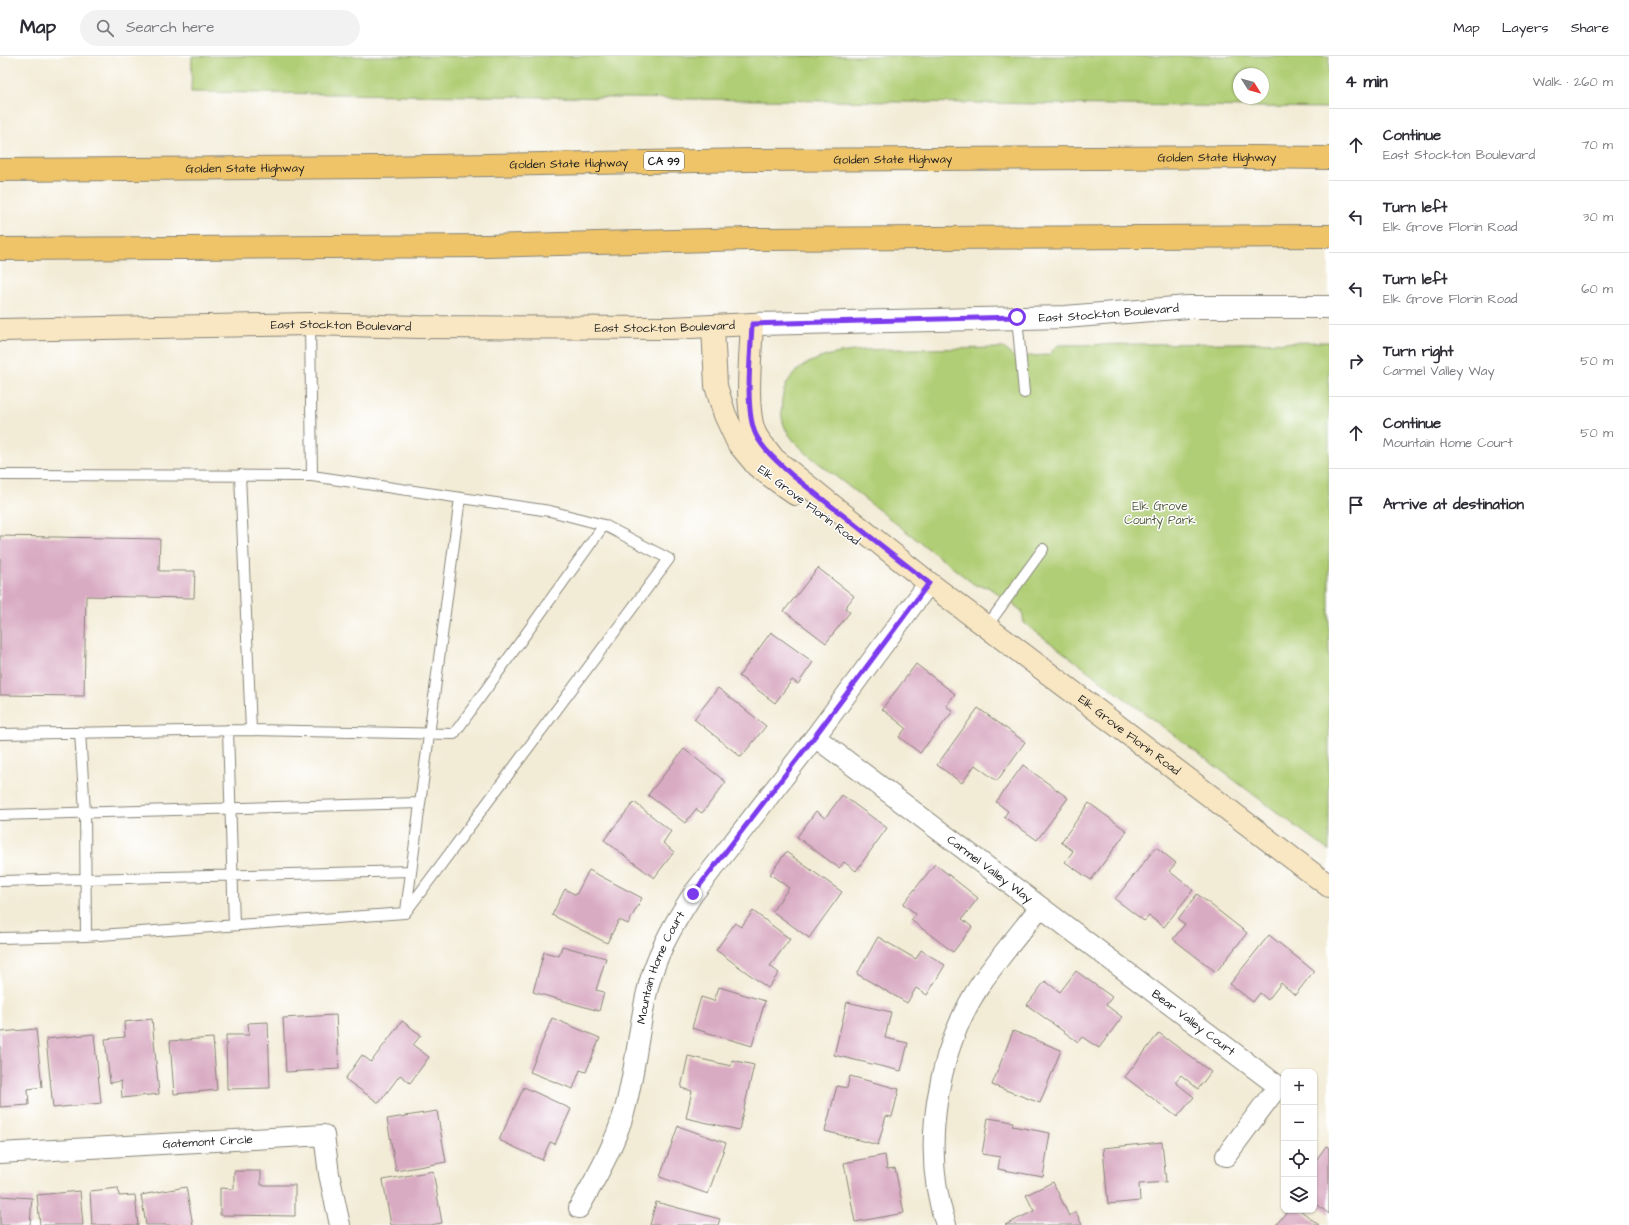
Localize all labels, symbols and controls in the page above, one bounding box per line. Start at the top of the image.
search box [80,10,360,46]
text: Map [20,14,56,41]
icon: search [94,17,116,39]
text: Search here [126,17,215,38]
text: Map [1453,18,1480,38]
text: Layers [1502,18,1549,38]
text: Share [1571,18,1609,38]
north arrow [1233,68,1269,104]
text: 4 min [1345,70,1388,94]
text: Walk · 260 m [1533,73,1613,91]
text: Continue [1383,125,1441,146]
icon: ahead [1345,134,1367,156]
text: 70 m [1581,136,1613,154]
text: East Stockton Boulevard [1383,146,1535,164]
street label: Golden State Highway [1157,149,1277,167]
street label: Golden State Highway [833,151,953,169]
road number: CA 99 [644,152,684,170]
street label: Golden State Highway [509,154,629,174]
street label: Golden State Highway [185,160,305,178]
text: Turn left [1383,197,1447,218]
icon: left [1345,206,1367,228]
text: 30 m [1583,208,1613,226]
text: Elk Grove Florin Road [1383,218,1517,236]
text: Turn left [1383,269,1447,290]
icon: left [1345,278,1367,300]
text: 60 m [1581,280,1613,298]
text: Elk Grove Florin Road [1383,290,1517,308]
street label: East Stockton Boulevard [1038,300,1180,327]
route start [1008,308,1026,326]
street label: East Stockton Boulevard [271,316,411,336]
street label: East Stockton Boulevard [595,317,736,337]
text: Turn right [1383,341,1454,362]
icon: right [1345,350,1367,372]
text: 50 m [1580,352,1613,370]
text: Carmel Valley Way [1383,362,1495,380]
text: Continue [1383,413,1441,434]
icon: ahead [1345,422,1367,444]
text: 50 m [1580,424,1613,442]
text: Mountain Home Court [1383,434,1513,452]
street label: Elk Grove Florin Road [754,461,863,550]
icon: arrive [1345,494,1367,516]
text: Arrive at destination [1383,494,1524,515]
park label: Elk Grove County Park [1124,498,1196,530]
street label: Elk Grove Florin Road [1074,691,1184,779]
street label: Carmel Valley Way [943,831,1036,908]
route end [684,885,702,903]
street label: Mountain Home Court [633,908,689,1025]
street label: Bear Valley Court [1148,986,1239,1060]
map controls [1281,1069,1317,1213]
button: + [1281,1069,1317,1105]
button: − [1281,1105,1317,1141]
street label: Gatemont Circle [162,1131,254,1153]
button: locate [1281,1141,1317,1177]
button: layers [1281,1177,1317,1213]

